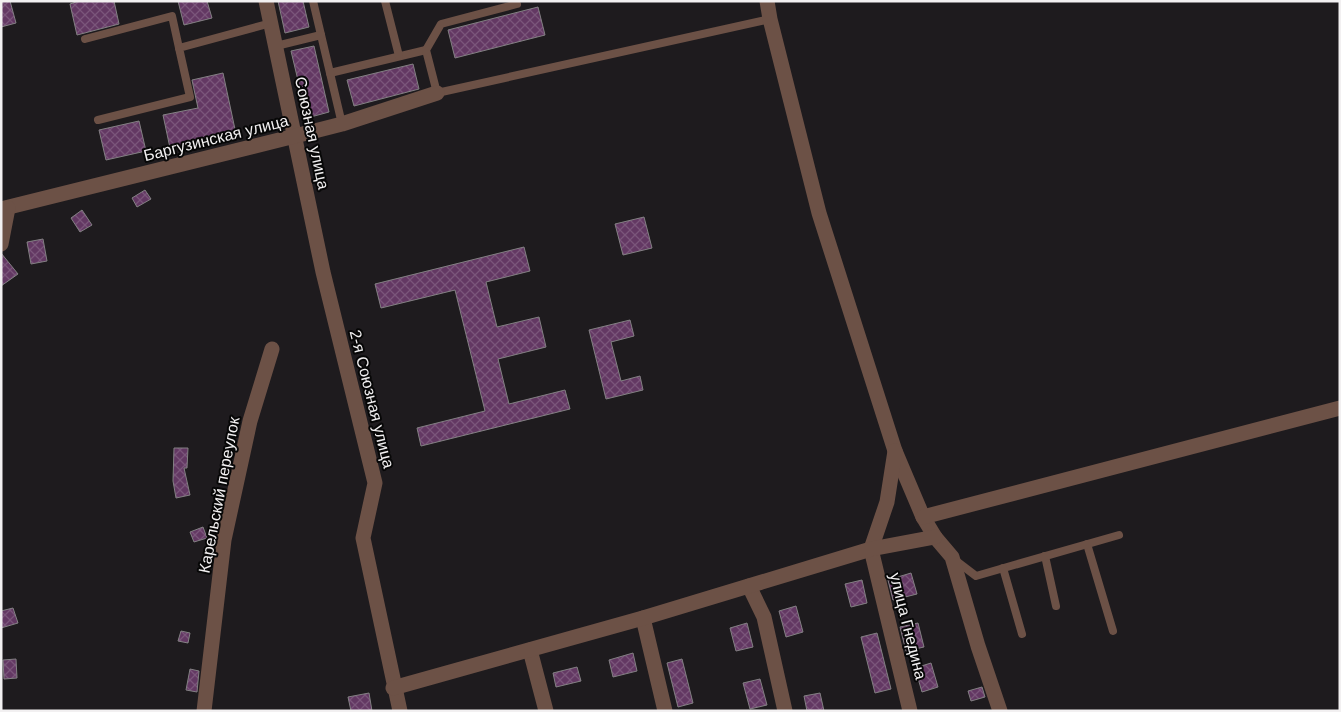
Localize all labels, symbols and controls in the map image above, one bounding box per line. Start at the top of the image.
street label: Союзная улица [292,75,332,191]
street label: Баргузинская улица [142,112,290,164]
street label: 2-я Союзная улица [347,328,397,470]
street label: Карельский переулок [196,414,243,575]
street label: улица Гнедина [886,571,930,681]

